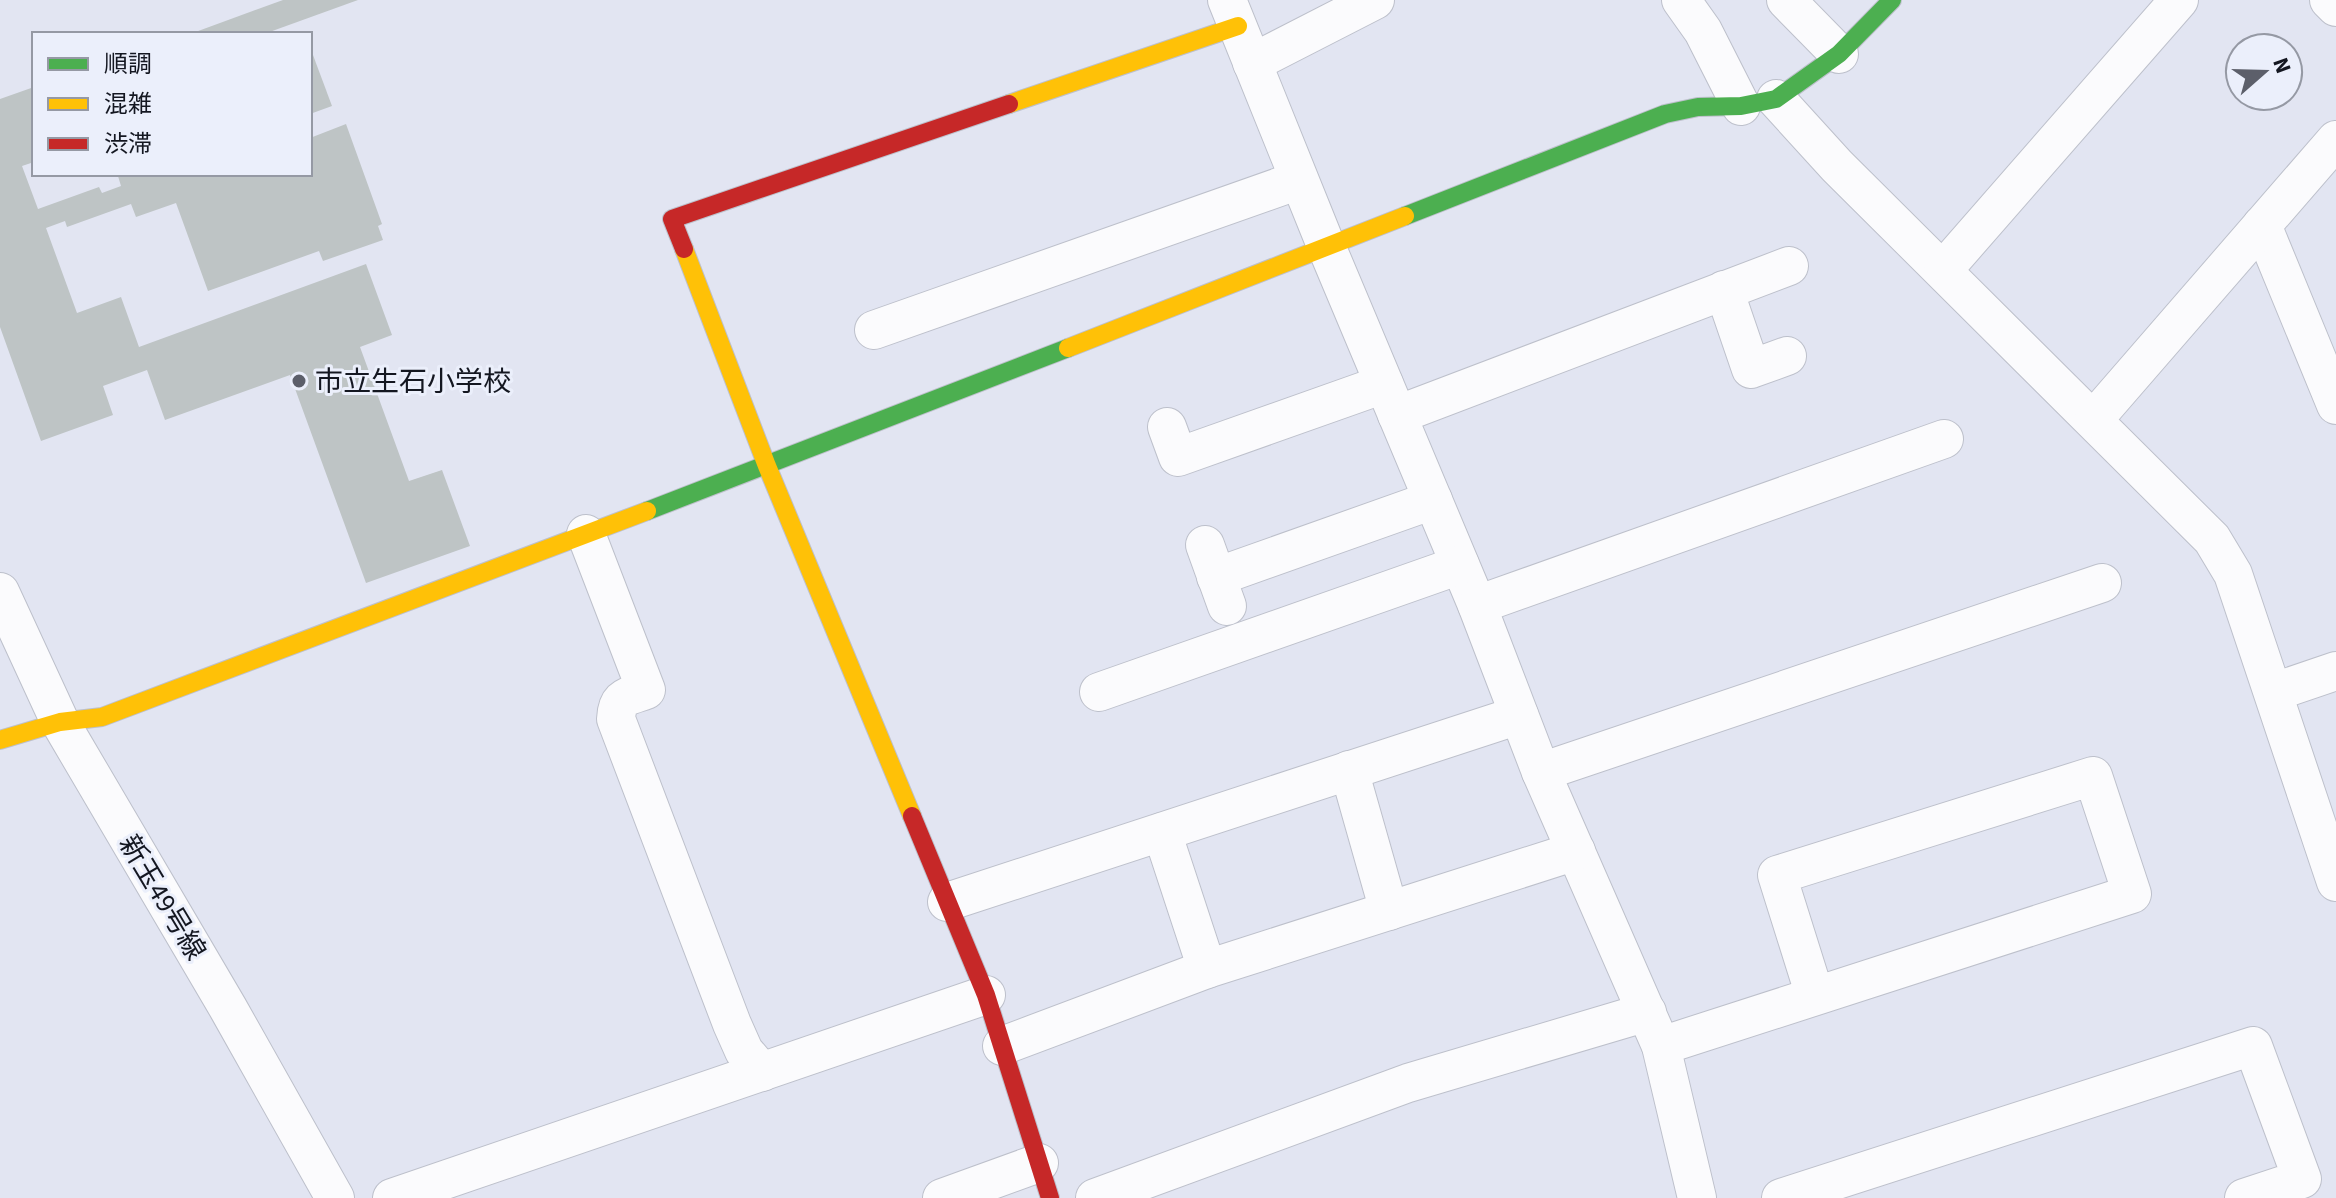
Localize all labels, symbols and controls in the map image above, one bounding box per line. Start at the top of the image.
legend [32,32,312,176]
north arrow [2224,32,2304,112]
text: 順調 [104,47,152,82]
text: N [2264,53,2299,78]
text: 混雑 [104,87,152,122]
text: 渋滞 [104,127,152,162]
place label: 市立生石小学校 [315,362,511,402]
marker: 市立生石小学校 [290,372,308,390]
street label: 新玉49号線 [109,827,215,968]

